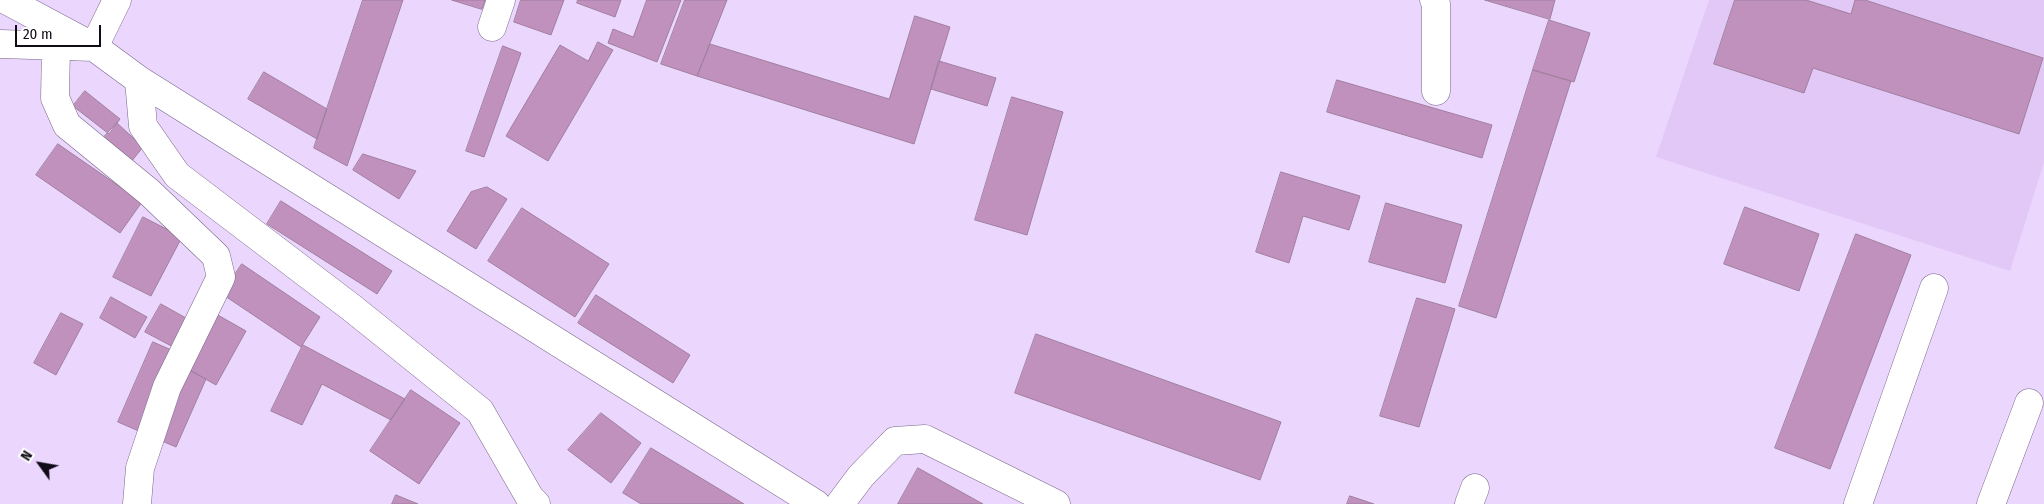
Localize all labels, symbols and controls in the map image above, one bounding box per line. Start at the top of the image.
scale bar [18,15,104,47]
text: 20 m [23,25,53,43]
north arrow [15,439,65,489]
text: N [17,448,36,464]

